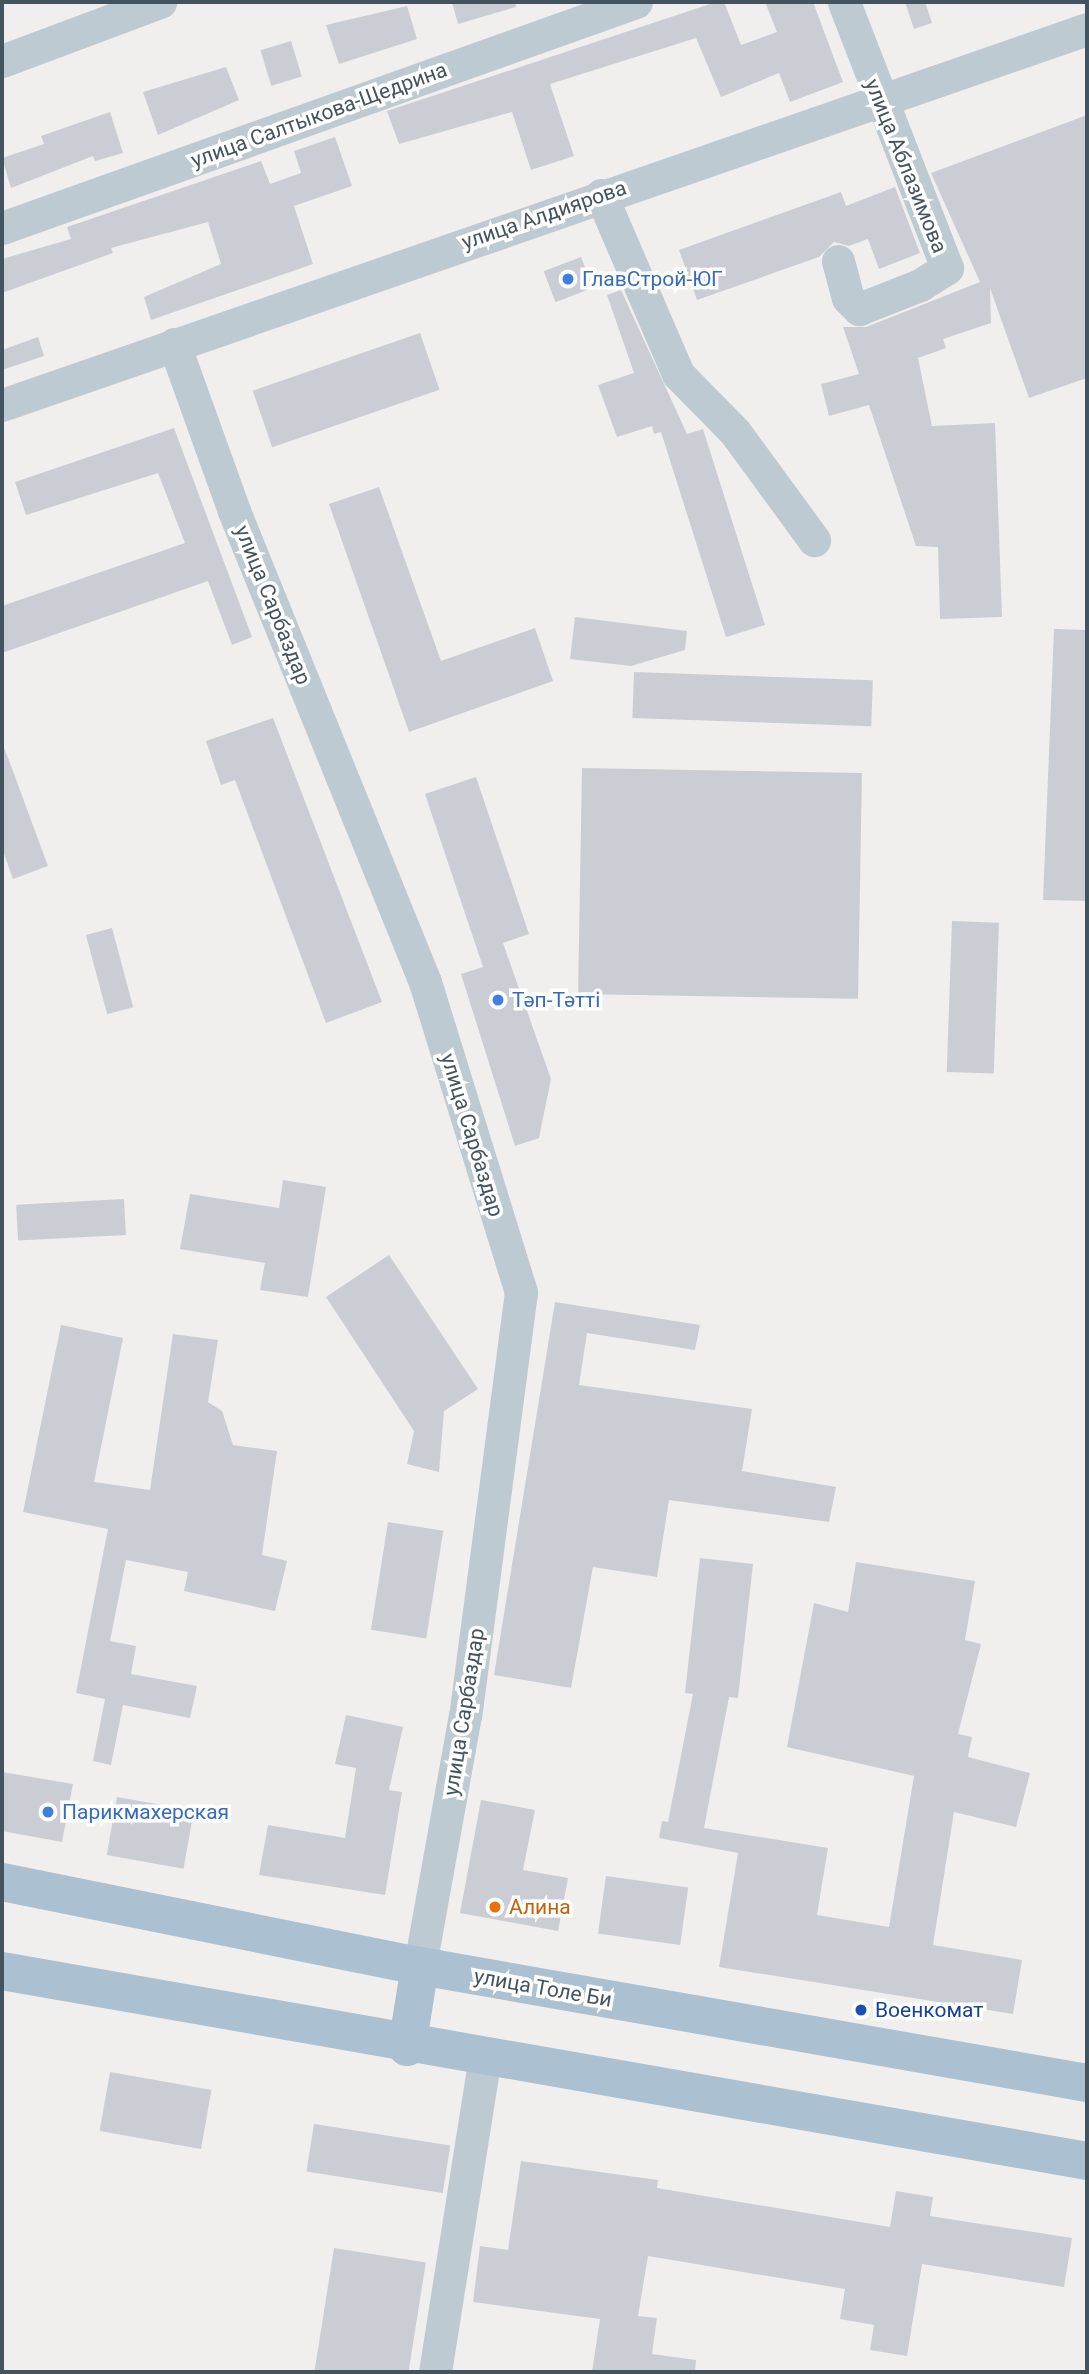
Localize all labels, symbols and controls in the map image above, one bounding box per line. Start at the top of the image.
street label: улица Салтыкова-Щедрина [188,57,450,173]
street label: улица Аблазимова [860,75,952,257]
street label: улица Алдиярова [458,175,630,255]
place label: ГлавСтрой-ЮГ [582,266,723,292]
marker: ГлавСтрой-ЮГ [560,271,576,287]
street label: улица Сарбаздар [230,522,316,688]
place label: Тәп-Тәтті [512,987,600,1013]
marker: Тәп-Тәтті [490,992,506,1008]
street label: улица Сарбаздар [435,1050,509,1220]
street label: улица Сарбаздар [438,1626,490,1798]
place label: Парикмахерская [62,1799,229,1825]
marker: Парикмахерская [40,1804,56,1820]
place label: Алина [509,1894,571,1920]
marker: Алина [487,1899,503,1915]
street label: улица Толе Би [472,1963,614,2013]
place label: Военкомат [875,1997,983,2023]
marker: Военкомат [853,2002,869,2018]

